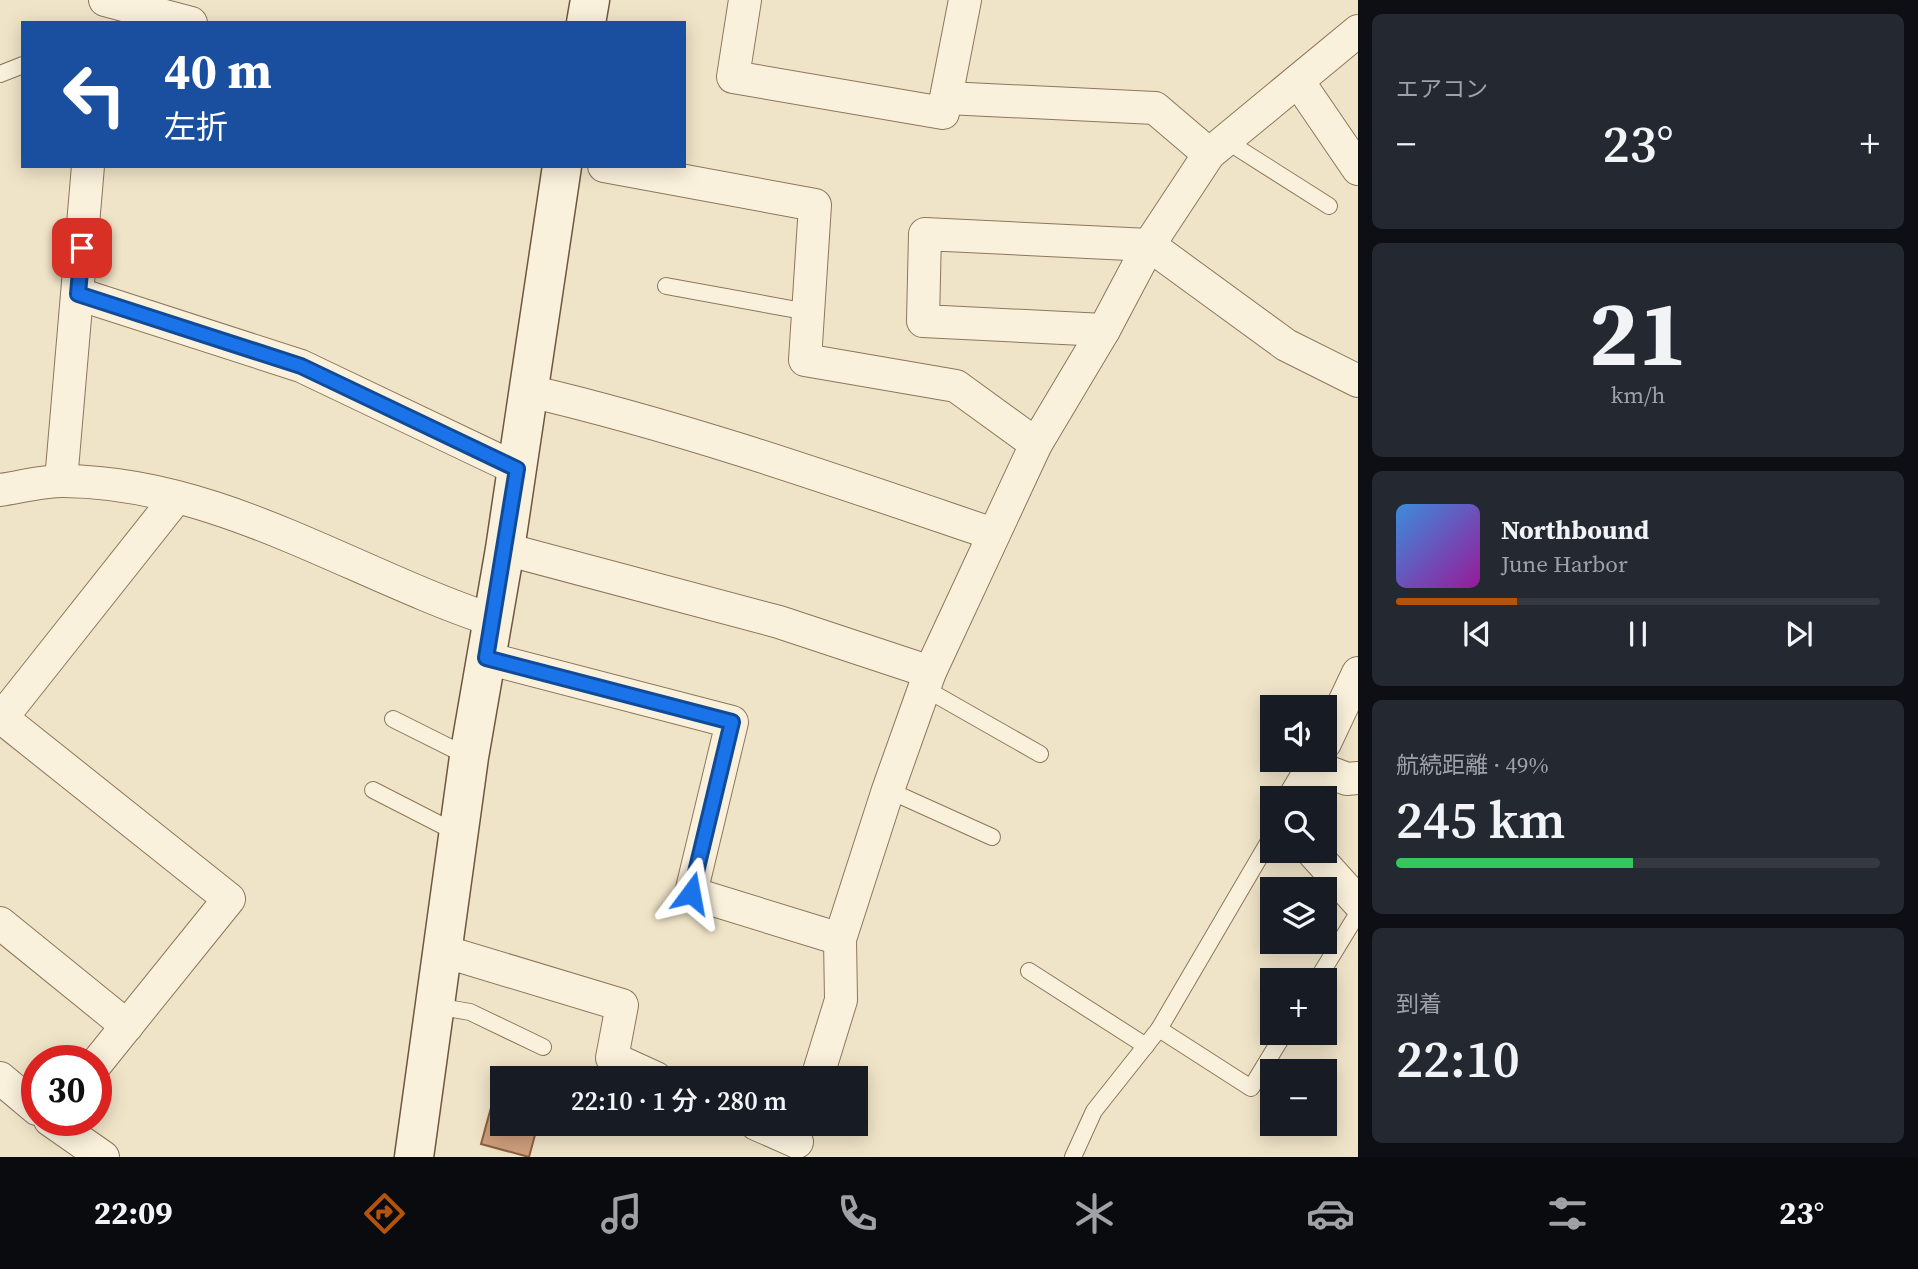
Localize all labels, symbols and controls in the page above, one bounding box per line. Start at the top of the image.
text: 40 m [164,37,272,104]
icon: left [49,49,140,140]
text: エアコン [1396,73,1488,105]
text: 左折 [164,105,228,149]
text: 23° [1602,108,1674,179]
text: − [1396,118,1416,170]
text: + [1860,118,1880,170]
pin [52,218,112,278]
icon: arrive [63,229,101,267]
text: 21 [1589,271,1687,395]
text: km/h [1611,379,1665,411]
text: Northbound [1501,512,1649,548]
text: June Harbor [1501,548,1628,580]
icon: previous [1458,615,1496,653]
icon: pause [1619,615,1657,653]
icon: next [1780,615,1818,653]
map controls [1260,695,1337,1136]
button: sound [1260,695,1337,772]
text: 航続距離 · 49% [1396,749,1549,781]
text: 245 km [1396,784,1565,855]
button: search [1260,786,1337,863]
position arrow [654,856,728,930]
button: layers [1260,877,1337,954]
button: + [1260,968,1337,1045]
text: 到着 [1396,988,1442,1020]
text: 22:10 [1396,1023,1520,1094]
speed limit sign: 30 [21,1045,112,1136]
button: − [1260,1059,1337,1136]
text: 22:10 · 1 分 · 280 m [571,1083,787,1119]
icon: directions [360,1189,409,1238]
icon: music [597,1189,646,1238]
icon: phone [833,1189,882,1238]
icon: climate [1070,1189,1119,1238]
icon: car [1306,1189,1355,1238]
icon: filters [1543,1189,1592,1238]
text: 22:09 [94,1191,173,1235]
text: 23° [1779,1191,1824,1235]

